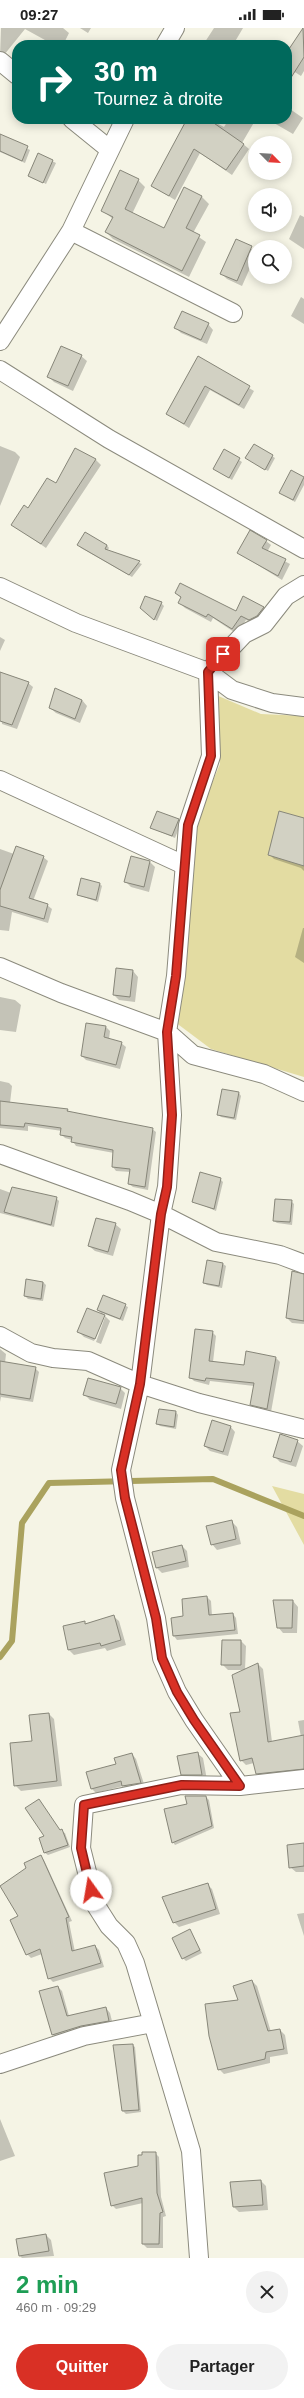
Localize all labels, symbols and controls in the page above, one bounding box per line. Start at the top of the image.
text: 09:27 [20,6,58,23]
icon: right [28,56,80,108]
text: 30 m [94,56,158,87]
text: Tournez à droite [94,89,223,109]
north arrow [248,136,292,180]
map controls [248,136,292,284]
button: sound [248,188,292,232]
button: search [248,240,292,284]
pin [206,637,240,671]
icon: arrive [212,643,234,665]
position arrow [70,1869,112,1911]
text: 2 min [16,2271,79,2298]
button: close [246,2271,288,2313]
text: 460 m · 09:29 [16,2300,96,2315]
button: Quitter [16,2344,148,2390]
button: Partager [156,2344,288,2390]

